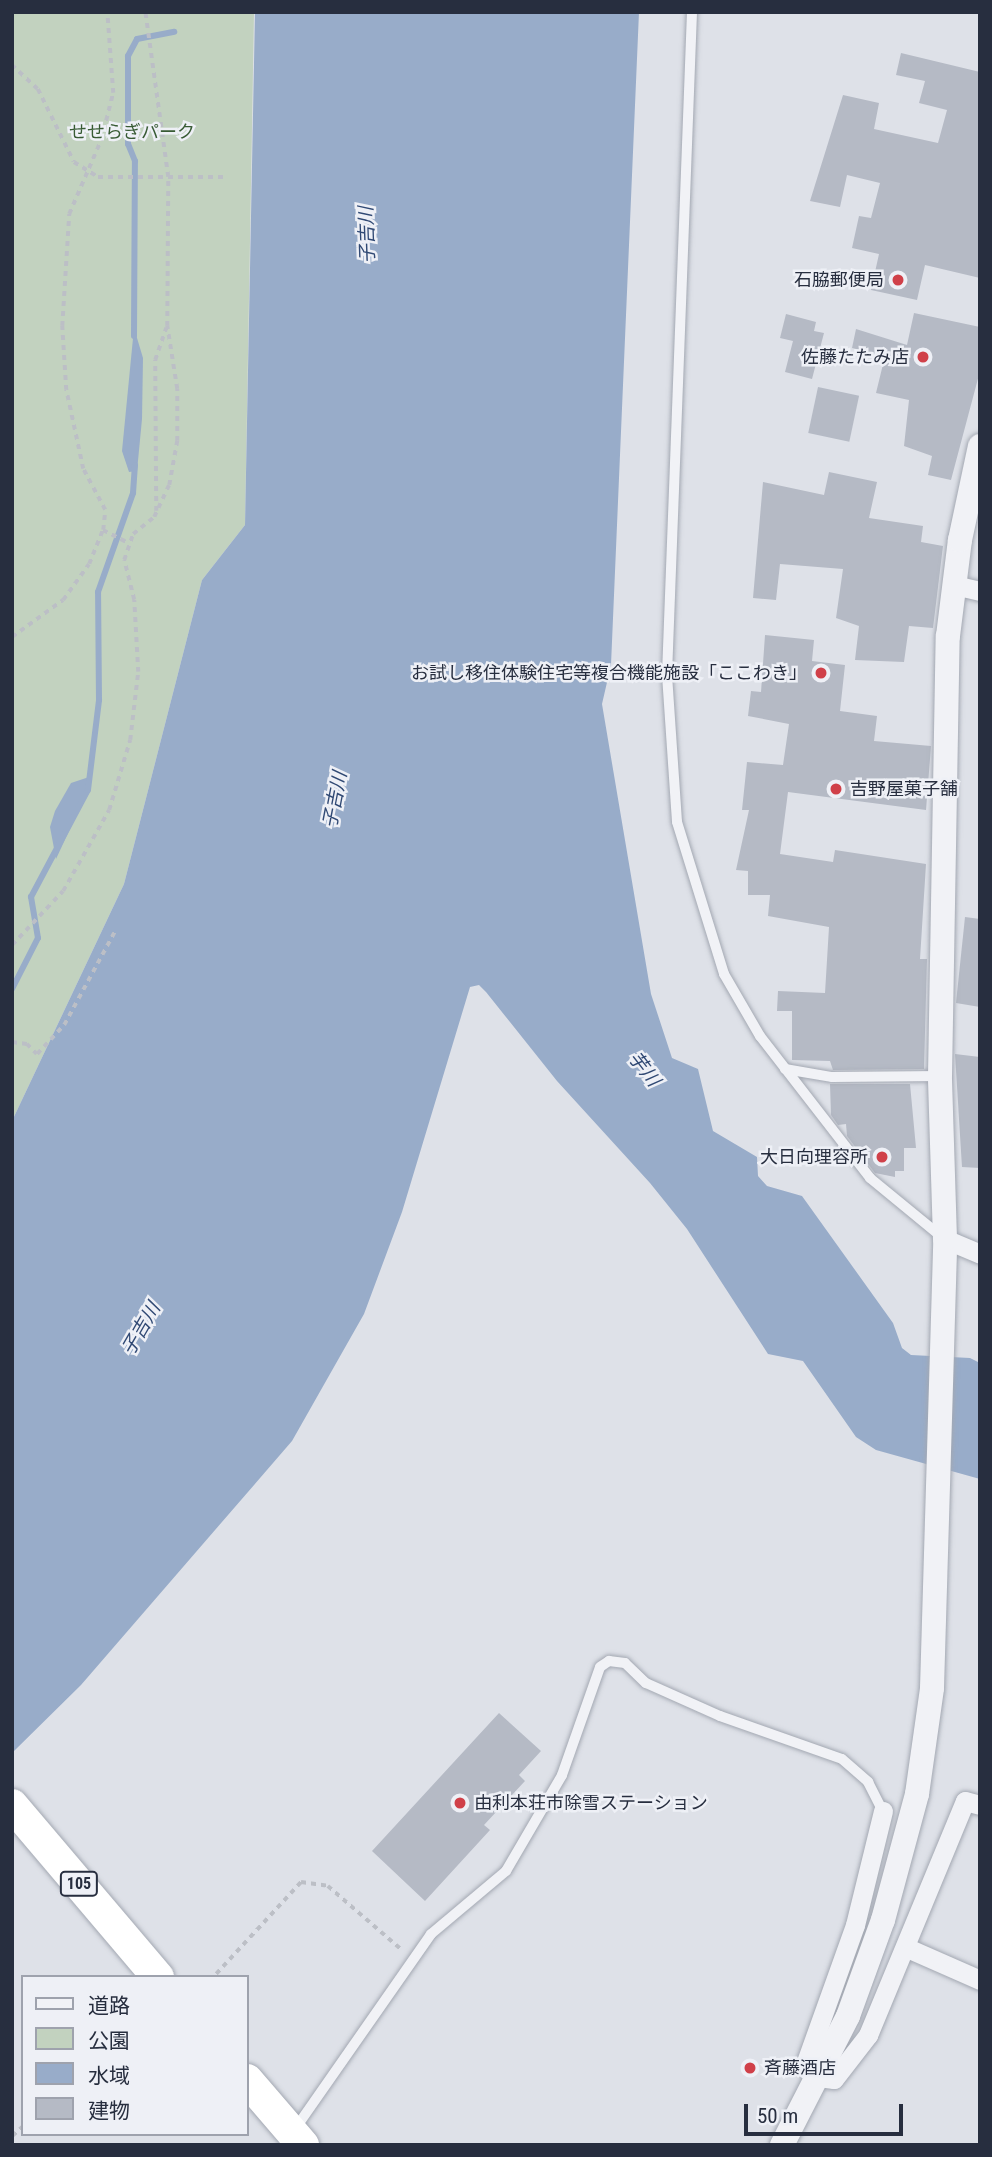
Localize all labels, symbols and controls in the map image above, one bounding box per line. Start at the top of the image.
park label: せせらぎパーク [69,121,195,143]
water label: 子吉川 [355,206,379,264]
place label: 石脇郵便局 [794,269,884,291]
marker: 石脇郵便局 [890,272,906,288]
place label: 佐藤たたみ店 [801,346,909,368]
marker: 佐藤たたみ店 [915,349,931,365]
place label: お試し移住体験住宅等複合機能施設「ここわき」 [411,662,807,684]
marker: お試し移住体験住宅等複合機能施設「ここわき」 [813,665,829,681]
water label: 子吉川 [318,770,352,830]
place label: 吉野屋菓子舗 [850,778,958,800]
marker: 吉野屋菓子舗 [828,781,844,797]
water label: 芋川 [623,1047,665,1091]
place label: 大日向理容所 [760,1146,868,1168]
marker: 大日向理容所 [874,1149,890,1165]
water label: 子吉川 [117,1299,165,1359]
place label: 由利本荘市除雪ステーション [474,1792,708,1814]
marker: 由利本荘市除雪ステーション [452,1795,468,1811]
road number: 105 [60,1872,98,1896]
legend [21,1975,248,2136]
text: 道路 [88,1994,130,2018]
text: 公園 [88,2029,130,2053]
place label: 斉藤酒店 [764,2057,836,2079]
marker: 斉藤酒店 [742,2060,758,2076]
text: 水域 [88,2064,130,2088]
scale bar [747,2090,906,2134]
text: 建物 [88,2099,130,2123]
text: 50 m [757,2104,798,2128]

